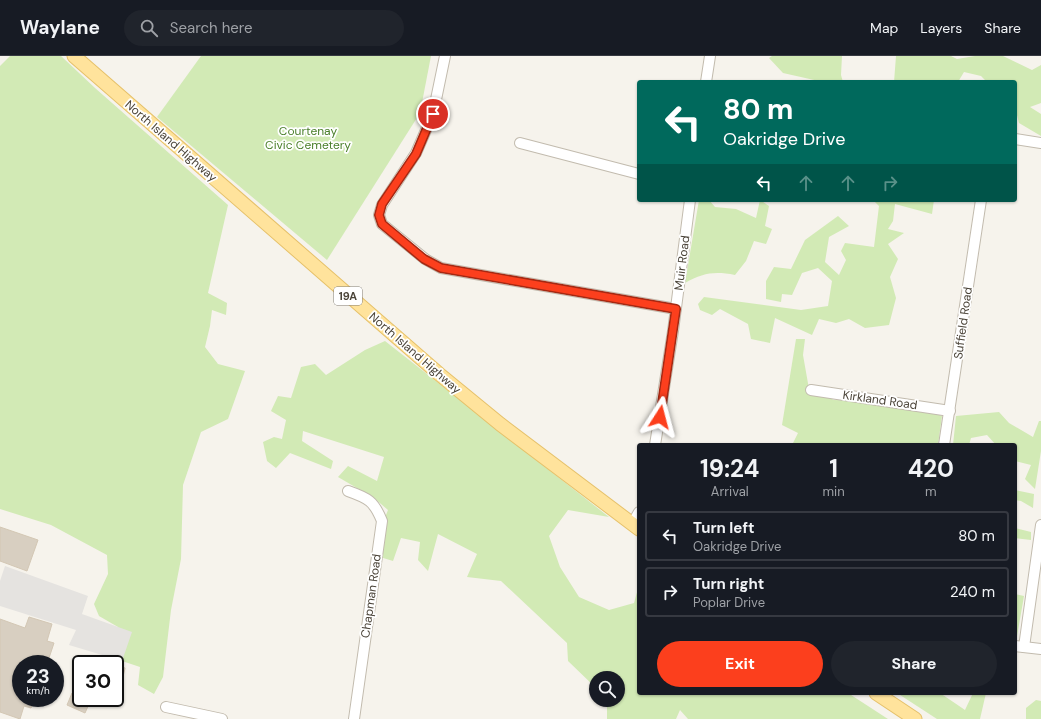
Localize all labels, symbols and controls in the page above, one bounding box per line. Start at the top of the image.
search box [124,10,404,46]
text: Waylane [20,15,100,40]
icon: search [138,17,160,39]
text: Search here [170,18,253,38]
text: Map [870,19,898,37]
text: Layers [920,19,962,37]
text: Share [984,19,1021,37]
text: 80 m [723,91,793,128]
icon: left [657,96,709,148]
street label: North Island Highway [122,97,221,186]
pin [416,97,450,131]
icon: arrive [422,103,444,125]
park label: Courtenay Civic Cemetery [265,123,351,153]
text: Oakridge Drive [723,127,845,151]
icon: left [753,172,775,194]
icon: ahead [795,172,817,194]
icon: ahead [837,172,859,194]
icon: right [879,172,901,194]
street label: Muir Road [671,235,693,291]
street label: Suffield Road [950,286,976,360]
road number: 19A [334,287,362,305]
street label: North Island Highway [366,309,465,398]
street label: Kirkland Road [842,387,918,413]
position arrow [639,396,681,438]
text: 19:24 [700,453,759,484]
text: 1 [829,453,838,484]
text: 420 [908,453,954,484]
text: Arrival [711,483,749,500]
text: min [822,483,845,500]
text: m [925,483,937,500]
text: Turn left [693,518,754,538]
icon: left [659,525,681,547]
text: 80 m [958,526,995,546]
text: Oakridge Drive [693,538,781,555]
street label: Chapman Road [357,553,385,639]
text: Turn right [693,574,764,594]
icon: right [659,581,681,603]
text: 240 m [950,582,995,602]
text: Poplar Drive [693,594,765,611]
button: Exit [657,641,823,687]
button: Share [831,641,997,687]
speed limit sign: 30 [72,655,124,707]
text: 23 [26,663,50,689]
map controls [589,671,625,707]
button: search [589,671,625,707]
text: km/h [26,684,50,697]

